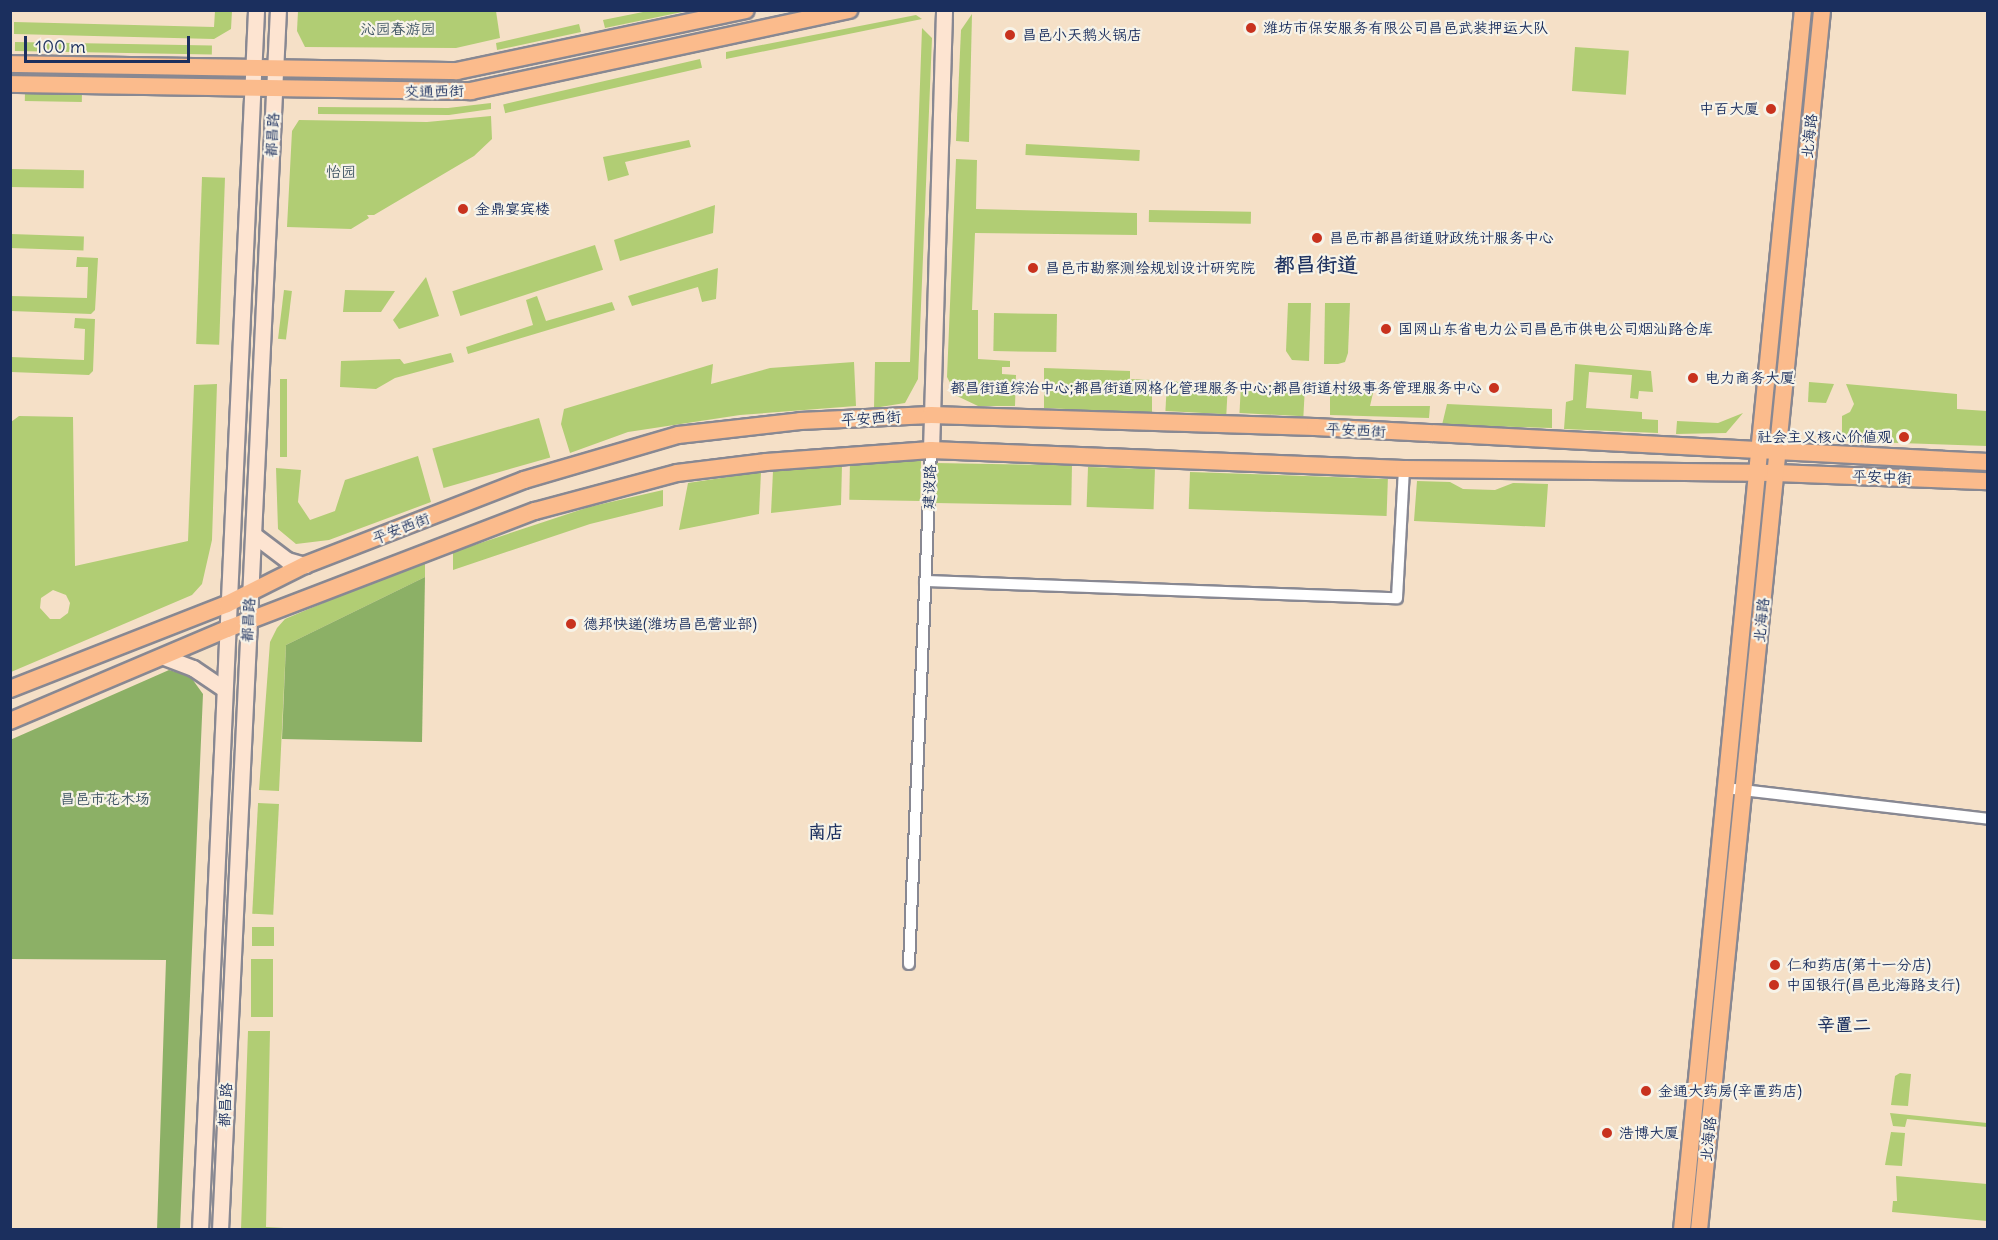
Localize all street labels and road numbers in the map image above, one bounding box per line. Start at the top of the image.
street label: 交通西街 [404,81,464,101]
street label: 都昌路 [262,112,282,158]
street label: 北海路 [1798,113,1820,159]
street label: 平安西街 [841,407,901,429]
street label: 平安西街 [1326,419,1386,441]
street label: 建设路 [919,464,939,510]
street label: 平安中街 [1852,467,1912,487]
street label: 平安西街 [370,509,432,547]
street label: 都昌路 [238,597,258,643]
street label: 北海路 [1750,597,1772,643]
street label: 都昌路 [215,1082,235,1128]
street label: 北海路 [1697,1116,1719,1162]

